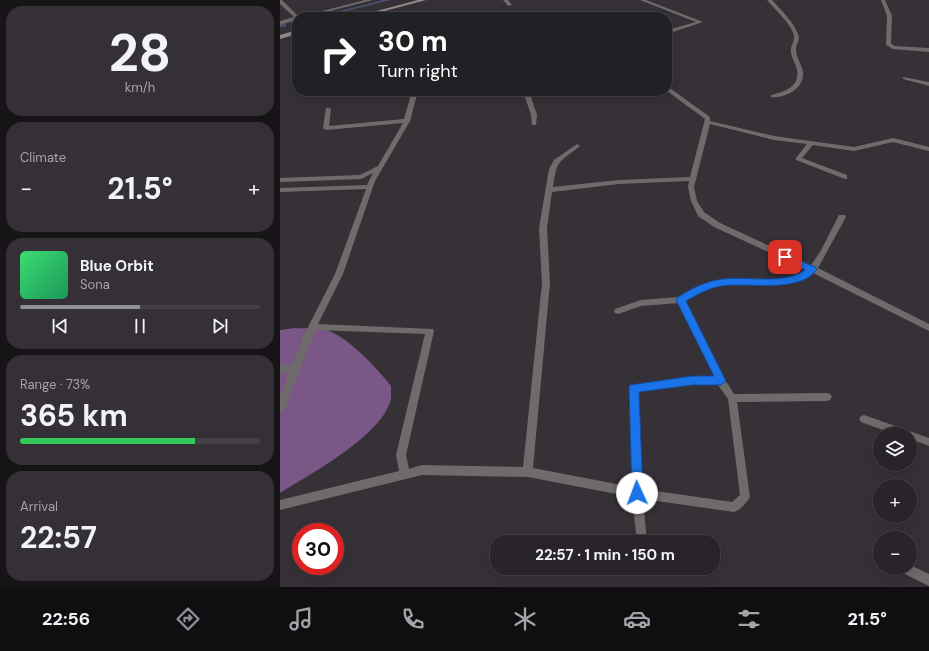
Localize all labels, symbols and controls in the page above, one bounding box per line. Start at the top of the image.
text: 28 [109,19,171,87]
text: 30 m [378,23,448,60]
icon: right [312,28,364,80]
text: Turn right [378,59,458,83]
text: km/h [125,79,155,96]
text: Climate [20,149,66,166]
text: 21.5° [107,169,173,208]
text: − [20,174,32,203]
text: + [248,174,260,203]
pin [768,240,802,274]
icon: arrive [774,246,796,268]
text: Blue Orbit [80,256,154,276]
text: Sona [80,276,110,293]
icon: previous [49,315,71,337]
icon: pause [129,315,151,337]
icon: next [209,315,231,337]
text: Range · 73% [20,376,90,393]
text: 365 km [20,396,128,435]
map controls [873,427,917,575]
button: layers [873,427,917,471]
position arrow [616,472,658,514]
button: + [873,479,917,523]
text: Arrival [20,498,58,515]
text: 22:57 [20,518,97,557]
speed limit sign: 30 [292,523,344,575]
button: − [873,531,917,575]
text: 22:57 · 1 min · 150 m [535,545,675,565]
icon: directions [174,605,202,633]
icon: music [287,605,315,633]
icon: phone [399,605,427,633]
icon: climate [511,605,539,633]
icon: car [623,605,651,633]
icon: filters [735,605,763,633]
text: 22:56 [42,607,90,631]
text: 21.5° [848,607,887,631]

